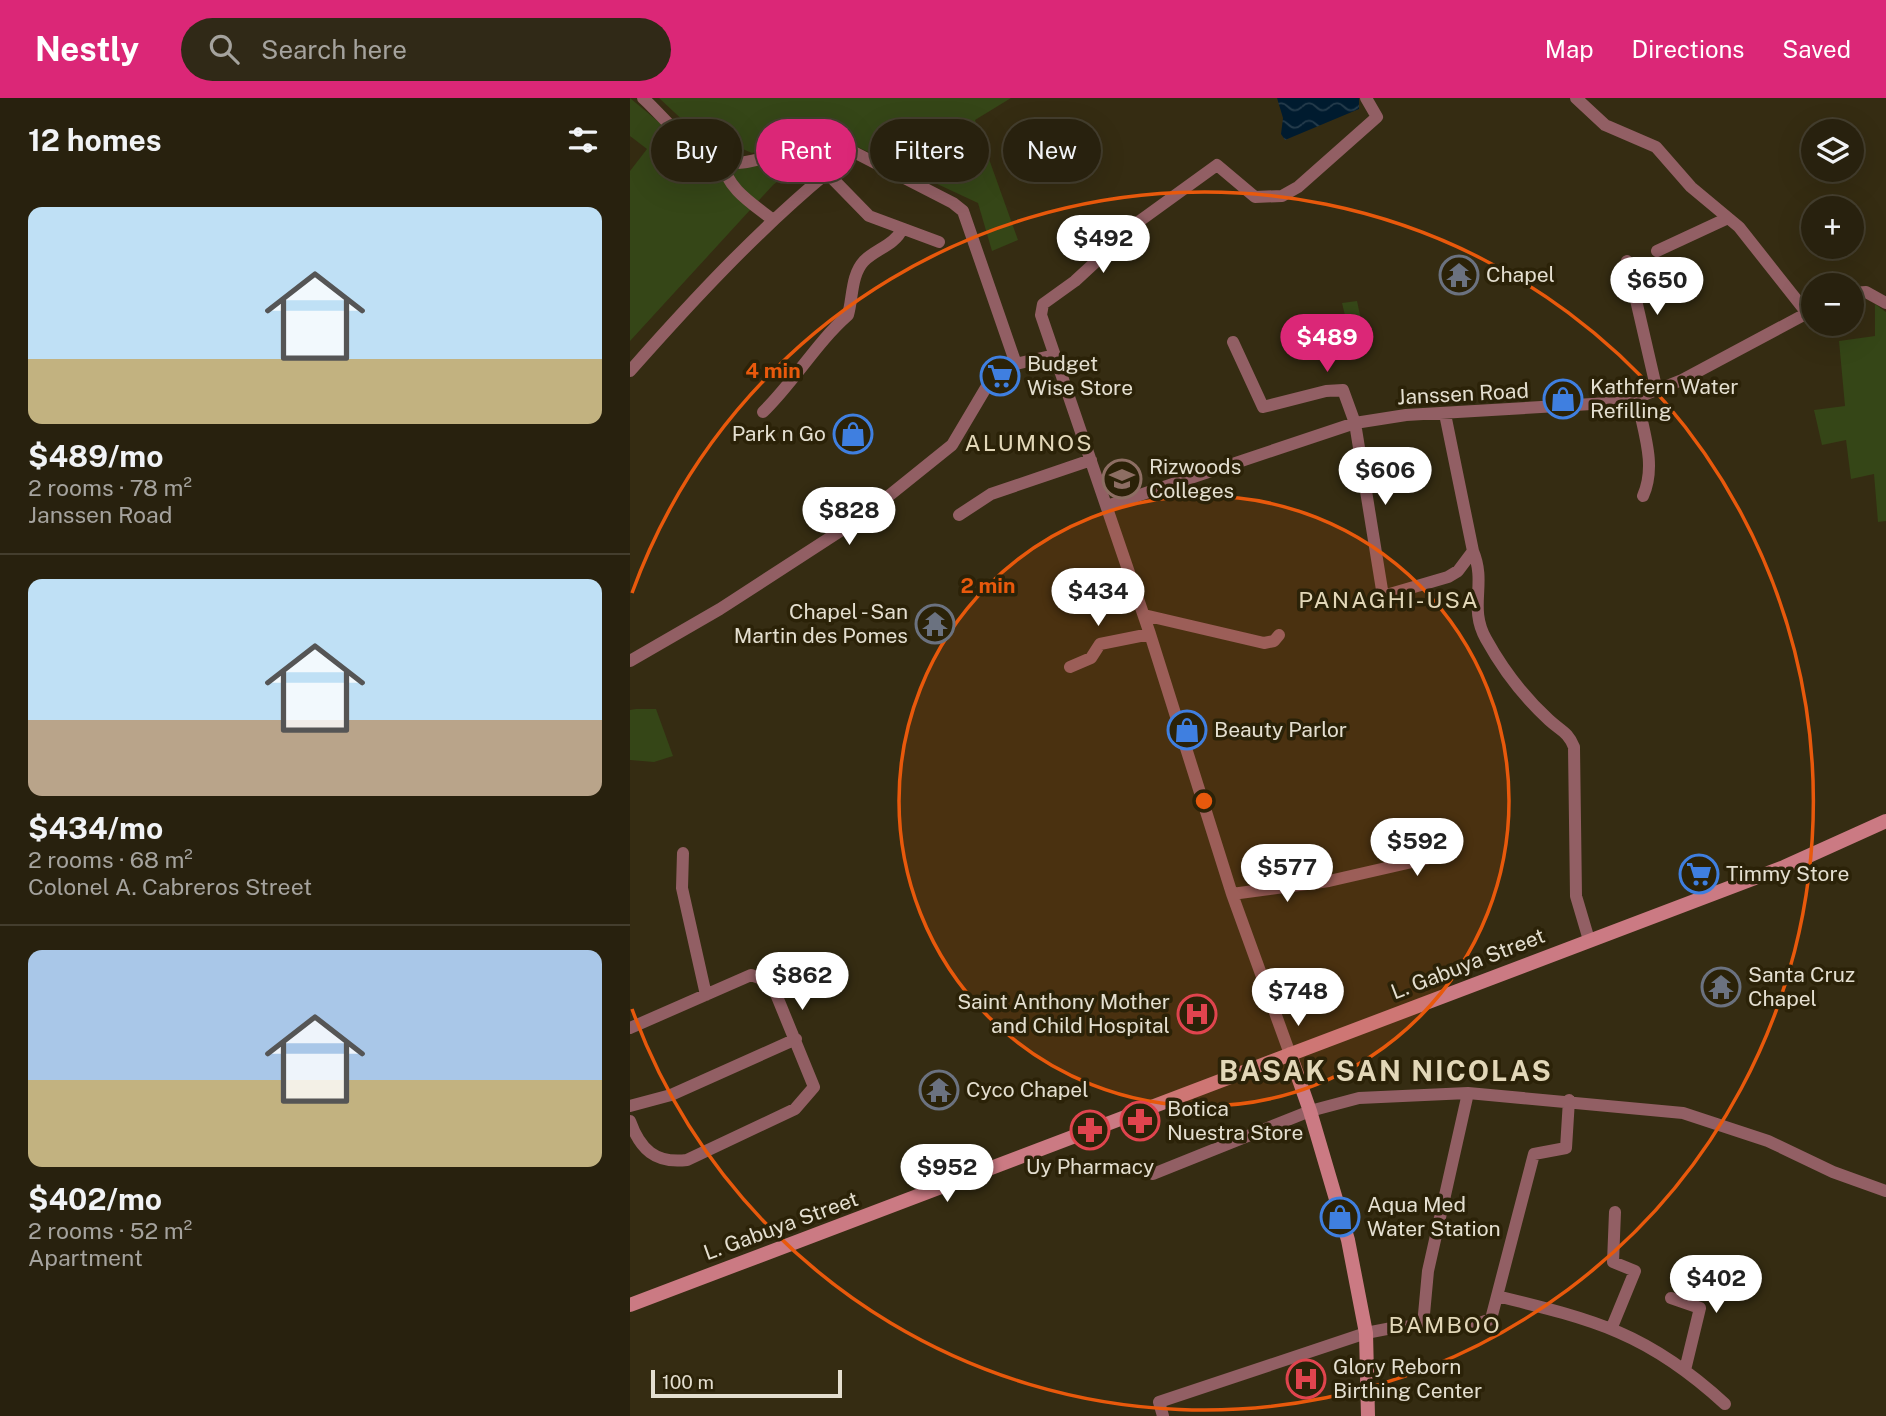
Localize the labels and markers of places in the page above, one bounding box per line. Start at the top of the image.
pin: $492 [1062,216,1144,275]
temple icon: Chapel [1438,254,1480,296]
pin: $650 [1616,258,1698,317]
place label: Chapel [1486,262,1555,287]
pin: $489 [1286,314,1368,374]
place label: Budget Wise Store [1027,351,1133,400]
supermarket icon: Budget Wise Store [979,355,1021,397]
place label: Kathfern Water Refilling [1590,374,1739,423]
shop icon: Kathfern Water Refilling [1542,378,1584,420]
shop icon: Park n Go [832,413,874,455]
place label: Park n Go [732,421,826,446]
pin: $606 [1344,448,1426,507]
place label: Rizwoods Colleges [1149,454,1241,503]
school or university icon: Rizwoods Colleges [1101,458,1143,500]
pin: $828 [808,488,890,547]
pin: $434 [1057,568,1139,628]
place label: Chapel - San Martin des Pomes [734,599,908,648]
temple icon: Chapel - San Martin des Pomes [914,603,956,645]
shop icon: Beauty Parlor [1166,709,1208,751]
place label: Beauty Parlor [1214,717,1347,742]
centre of rings [1192,789,1216,813]
pin: $592 [1376,818,1458,878]
pin: $577 [1246,844,1328,904]
supermarket icon: Timmy Store [1678,853,1720,895]
place label: Timmy Store [1726,861,1849,886]
pin: $862 [761,953,843,1012]
place label: Santa Cruz Chapel [1748,962,1855,1011]
temple icon: Santa Cruz Chapel [1700,966,1742,1008]
pin: $748 [1257,968,1339,1028]
place label: Saint Anthony Mother and Child Hospital [957,989,1170,1038]
hospital icon: Saint Anthony Mother and Child Hospital [1176,993,1218,1035]
temple icon: Cyco Chapel [918,1069,960,1111]
place label: Cyco Chapel [966,1077,1089,1102]
place label: Botica Nuestra Store [1167,1096,1303,1145]
pharmacy icon: Botica Nuestra Store [1119,1100,1161,1142]
pharmacy icon: Uy Pharmacy [1069,1109,1111,1151]
pin: $952 [906,1144,988,1204]
place label: Uy Pharmacy [1026,1154,1154,1179]
place label: Aqua Med Water Station [1367,1192,1501,1241]
shop icon: Aqua Med Water Station [1319,1196,1361,1238]
pin: $402 [1675,1256,1757,1315]
place label: Glory Reborn Birthing Center [1333,1354,1482,1403]
hospital icon: Glory Reborn Birthing Center [1285,1358,1327,1400]

